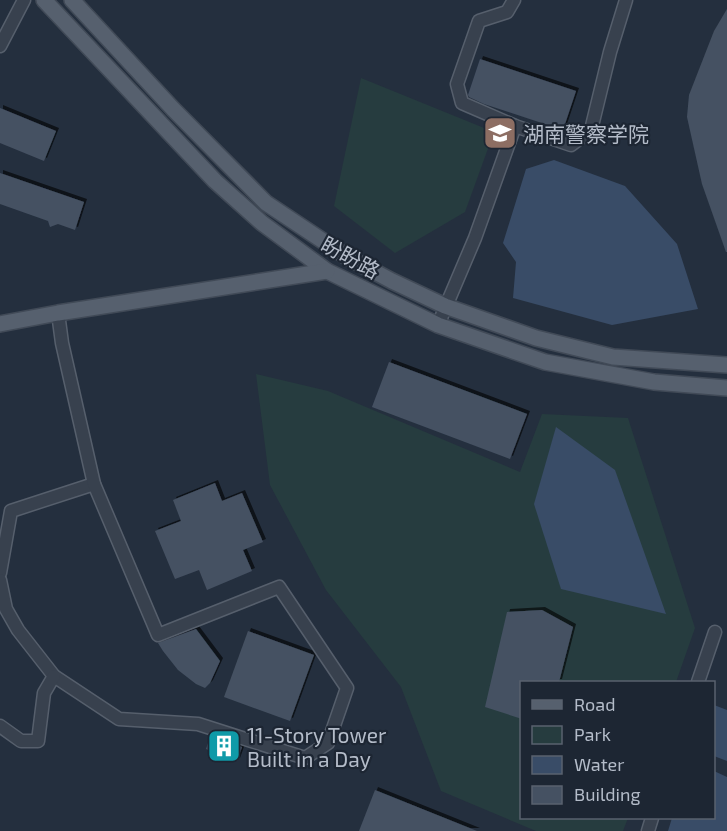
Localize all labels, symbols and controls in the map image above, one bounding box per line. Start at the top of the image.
school or university icon: 湖南警察学院 [482,115,518,151]
place label: 湖南警察学院 [523,121,649,146]
street label: 盼盼路 [317,231,385,283]
legend [520,681,715,819]
text: Road [574,693,615,715]
place label: 11-Story Tower Built in a Day [247,722,387,771]
text: Park [574,723,611,745]
building icon: 11-Story Tower Built in a Day [206,728,242,764]
text: Water [574,753,624,775]
text: Building [574,783,641,805]

